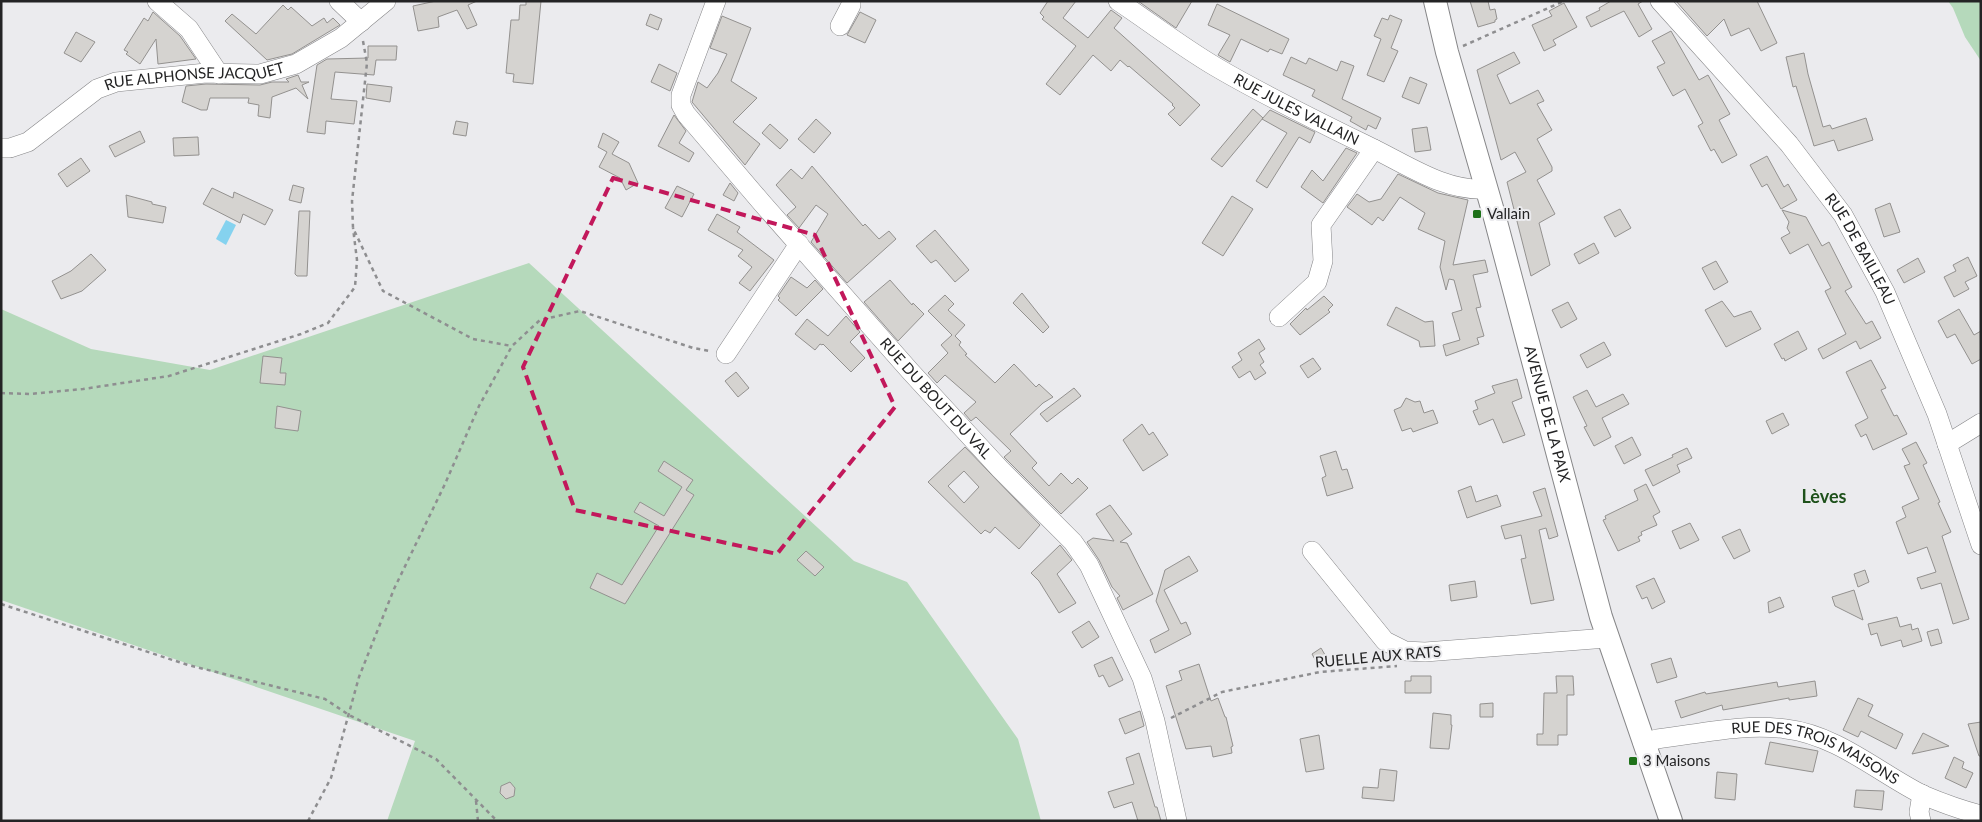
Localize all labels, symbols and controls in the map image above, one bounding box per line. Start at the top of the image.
street label: RUE ALPHONSE JACQUET [102,58,286,94]
street label: RUE JULES VALLAIN [1231,69,1362,148]
street label: RUE DE BAILLEAU [1822,189,1899,307]
place label: Vallain [1487,204,1530,222]
marker: Vallain [1471,208,1483,220]
street label: RUE DU BOUT DU VAL [877,334,996,462]
street label: AVENUE DE LA PAIX [1521,343,1575,484]
district label: Lèves [1801,485,1847,507]
street label: RUELLE AUX RATS [1314,642,1442,670]
street label: RUE DES TROIS MAISONS [1730,717,1903,788]
place label: 3 Maisons [1643,751,1710,769]
marker: 3 Maisons [1627,755,1639,767]

